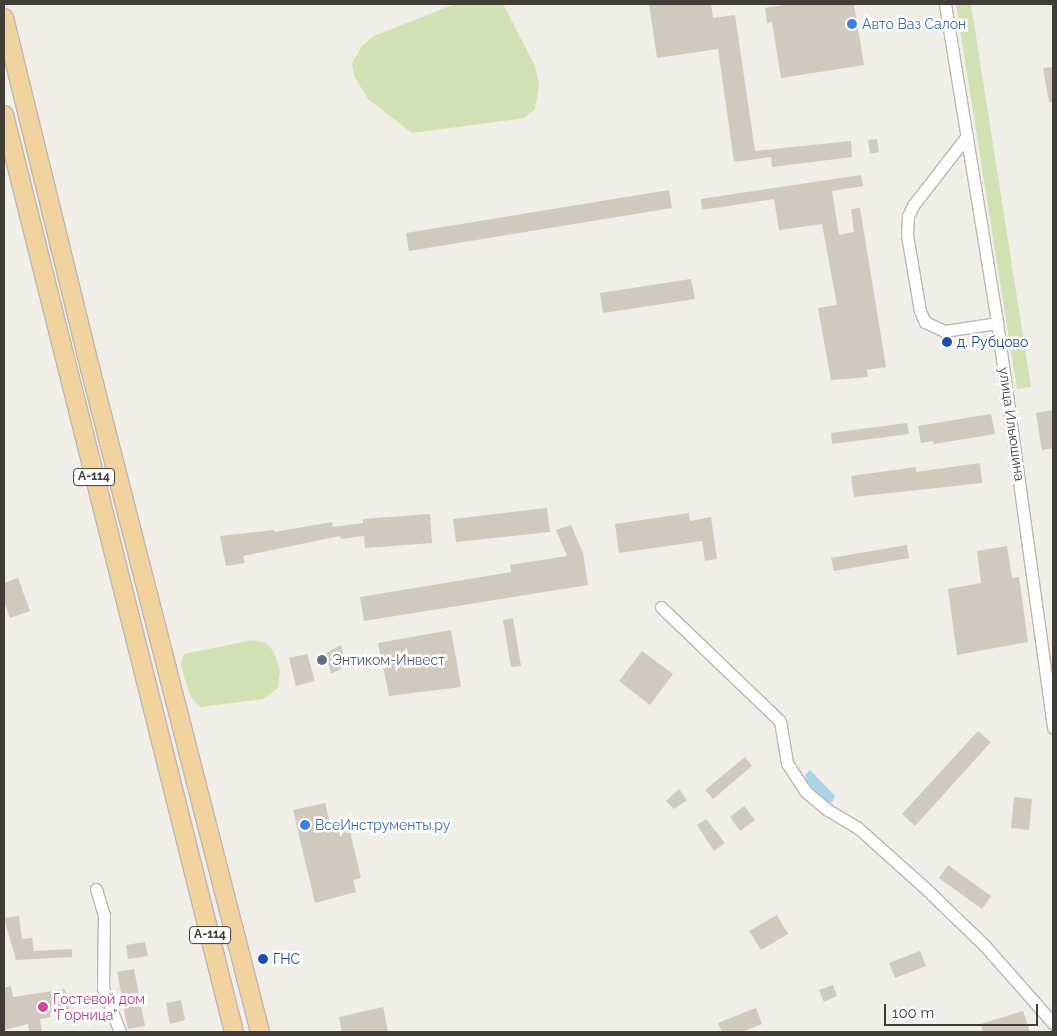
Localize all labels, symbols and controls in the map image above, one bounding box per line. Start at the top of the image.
place label: Авто Ваз Салон [862,16,966,32]
marker: Авто Ваз Салон [846,18,858,30]
place label: д. Рубцово [957,334,1028,350]
marker: д. Рубцово [941,336,953,348]
street label: улица Ильюшина [996,366,1028,482]
road number: А-114 [73,468,115,487]
place label: Энтиком-Инвест [332,652,445,668]
marker: Энтиком-Инвест [316,654,328,666]
place label: ВсеИнструменты.ру [315,817,450,833]
marker: ВсеИнструменты.ру [299,819,311,831]
road number: А-114 [189,926,231,944]
place label: ГНС [273,951,300,967]
marker: ГНС [257,953,269,965]
place label: Гостевой дом "Горница" [53,991,145,1024]
scale bar [887,994,1041,1026]
marker: Гостевой дом "Горница" [37,1001,49,1013]
text: 100 m [892,1004,934,1022]

